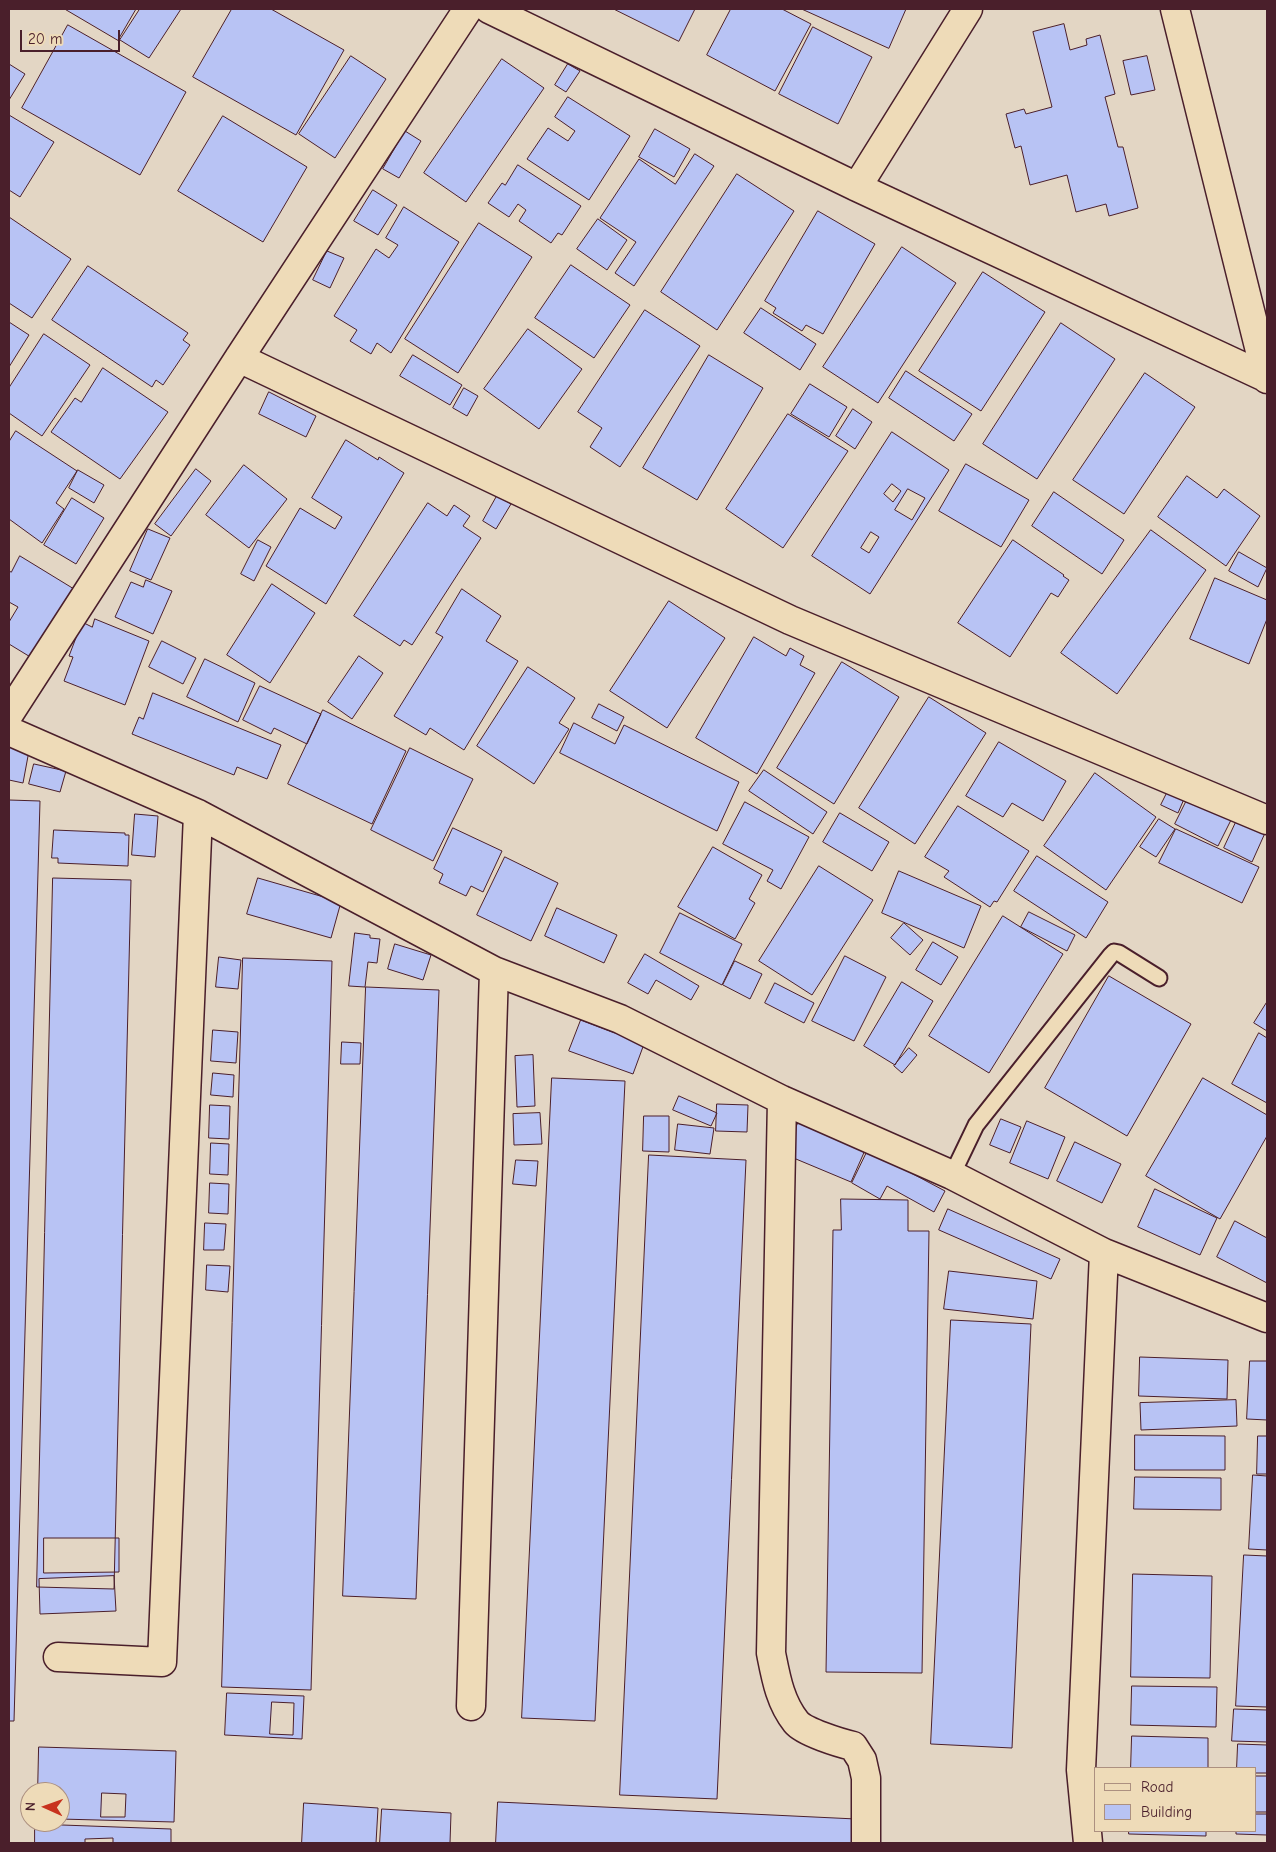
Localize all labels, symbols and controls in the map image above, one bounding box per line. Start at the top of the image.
scale bar [22,20,122,52]
text: 20 m [28,30,62,48]
legend [1094,1767,1256,1832]
text: Road [1141,1778,1173,1796]
north arrow [20,1782,70,1832]
text: N [22,1802,39,1811]
text: Building [1141,1803,1192,1821]

